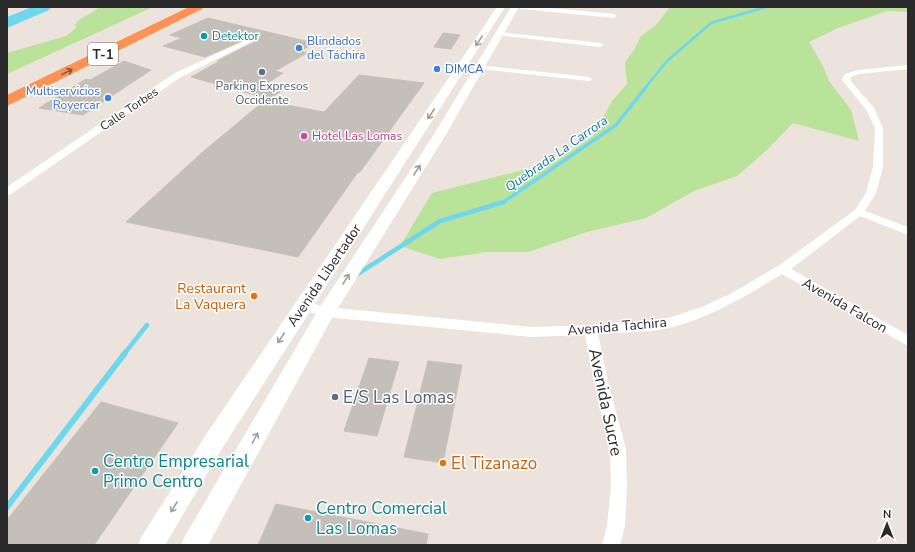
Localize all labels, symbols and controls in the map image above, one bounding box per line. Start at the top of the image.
place label: Detektor [212,28,259,44]
marker: Detektor [199,31,209,41]
place label: Blindados del Táchira [307,33,365,63]
one-way arrow [474,35,482,47]
road number: T-1 [88,43,118,65]
marker: Blindados del Táchira [294,43,304,53]
place label: DIMCA [445,61,484,77]
marker: DIMCA [432,64,442,74]
marker: Parking Expresos Occidente [257,67,267,77]
one-way arrow [61,68,73,75]
place label: Parking Expresos Occidente [216,78,309,108]
place label: Multiservicios Royercar [26,83,101,113]
street label: Calle Torbes [97,83,162,134]
marker: Multiservicios Royercar [103,93,113,103]
one-way arrow [427,108,435,119]
water label: Quebrada La Carrora [502,111,612,196]
place label: Hotel Las Lomas [312,128,402,144]
marker: Hotel Las Lomas [299,131,309,141]
one-way arrow [413,165,421,176]
street label: Avenida Libertador [283,220,366,330]
one-way arrow [343,273,351,285]
street label: Avenida Falcon [799,273,891,338]
place label: Restaurant La Vaquera [175,279,246,314]
marker: Restaurant La Vaquera [249,291,259,301]
street label: Avenida Tachira [567,313,667,340]
one-way arrow [277,333,286,344]
street label: Avenida Sucre [583,346,628,458]
place label: E/S Las Lomas [343,386,454,409]
marker: E/S Las Lomas [330,392,340,402]
one-way arrow [251,432,259,444]
place label: Centro Empresarial Primo Centro [103,450,249,493]
place label: El Tizanazo [451,452,537,475]
marker: El Tizanazo [438,458,448,468]
marker: Centro Empresarial Primo Centro [90,466,100,476]
place label: Centro Comercial Las Lomas [316,497,447,540]
one-way arrow [170,501,178,513]
north arrow [867,504,907,544]
text: N [883,507,891,522]
marker: Centro Comercial Las Lomas [303,513,313,523]

